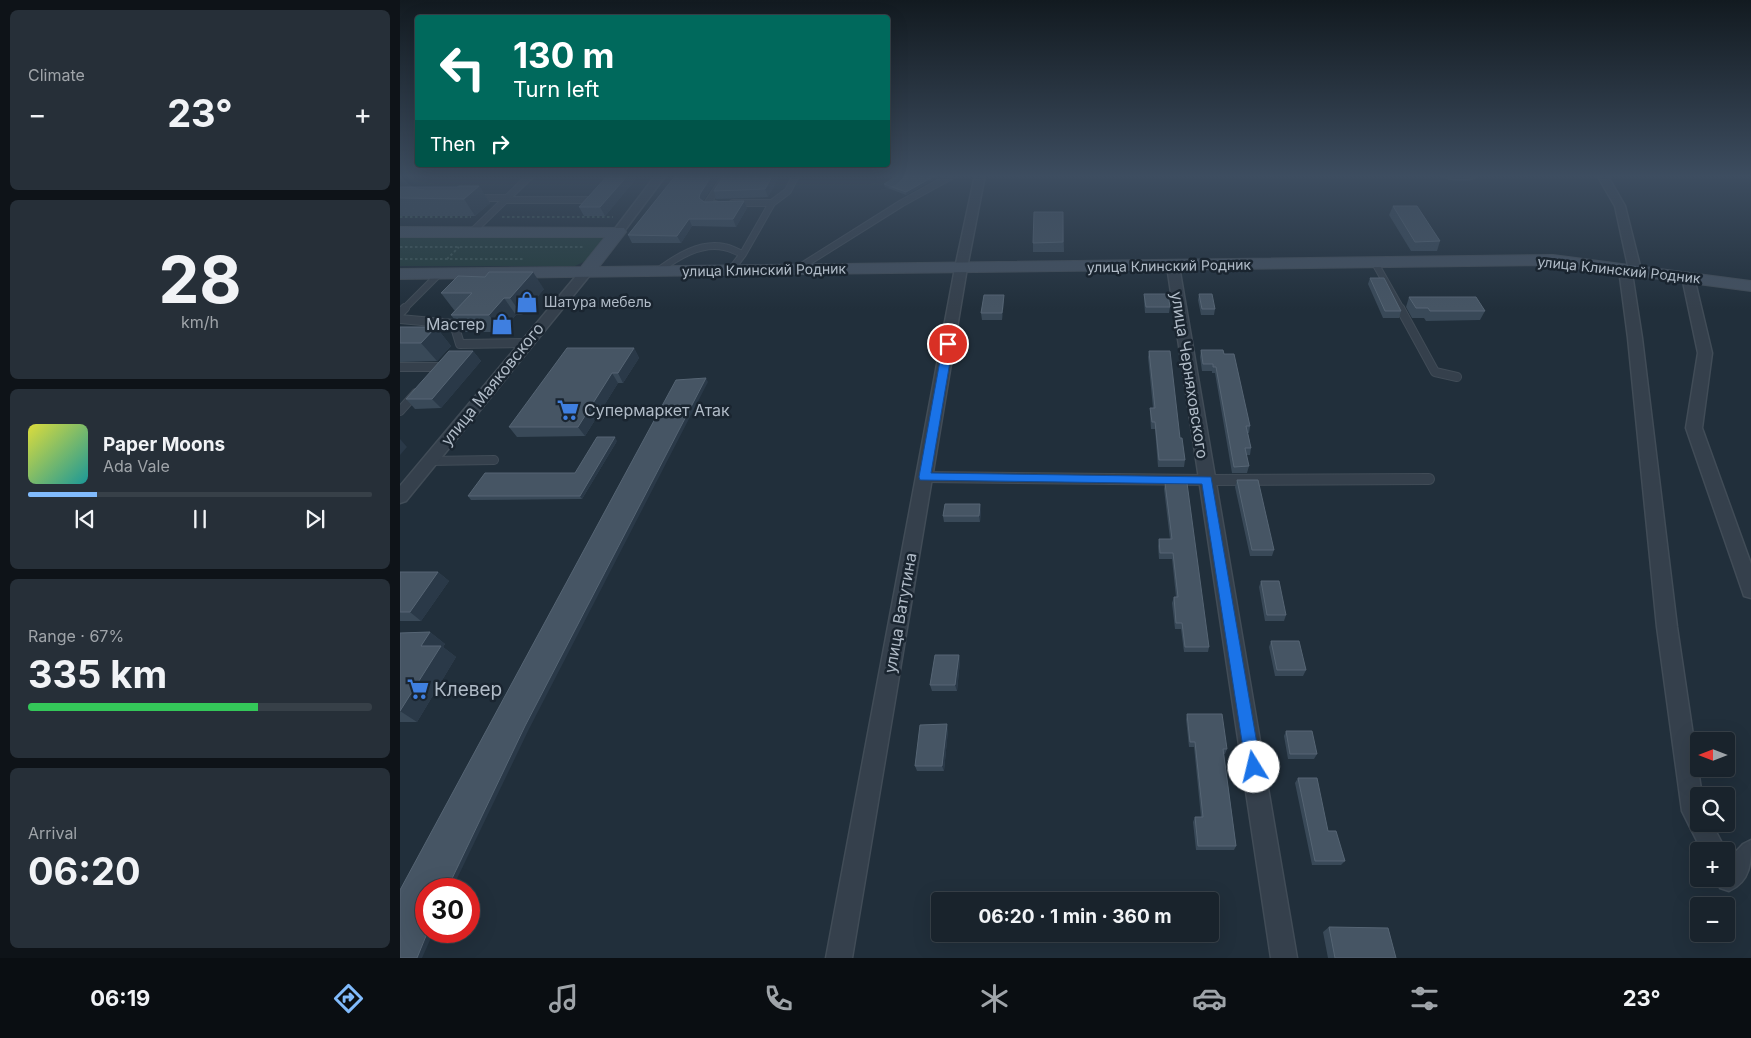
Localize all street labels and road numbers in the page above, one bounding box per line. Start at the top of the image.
street label: улица Клинский Родник [1537,252,1702,287]
street label: улица Клинский Родник [1087,256,1252,275]
street label: улица Клинский Родник [682,260,847,279]
street label: улица Черняховского [1167,290,1213,460]
street label: улица Маяковского [436,318,548,450]
street label: улица Ватутина [880,551,920,675]

